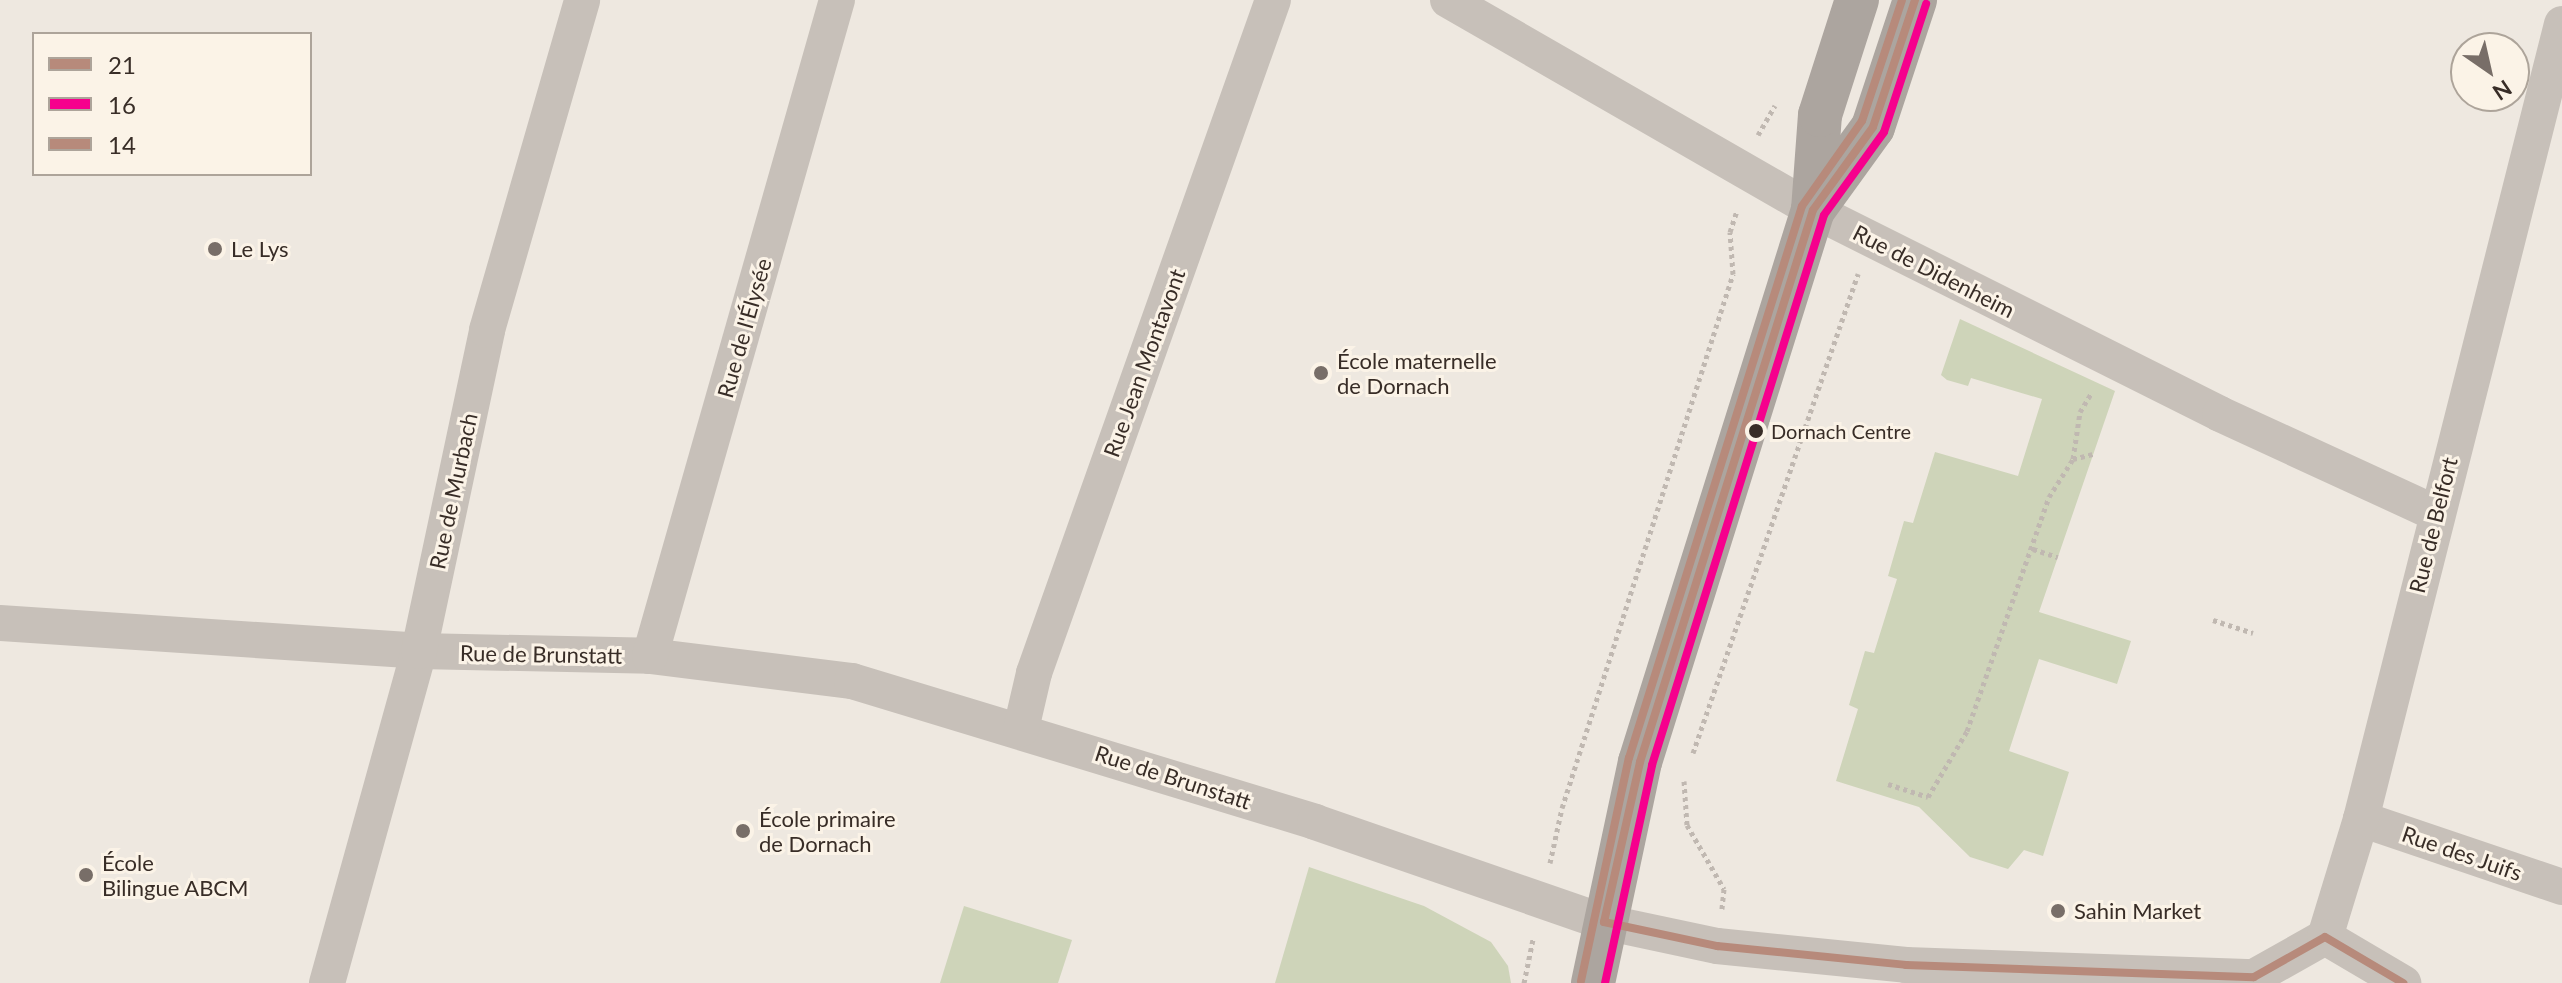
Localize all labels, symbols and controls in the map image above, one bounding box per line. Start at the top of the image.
legend [32,32,312,176]
north arrow [2450,32,2530,112]
text: 21 [108,50,136,79]
text: N [2488,75,2517,107]
text: 16 [108,90,136,119]
text: 14 [108,130,136,159]
street label: Rue de Didenheim [1849,219,2019,323]
place label: Le Lys [231,236,289,262]
marker: Le Lys [206,240,224,258]
street label: Rue de l'Élysée [711,255,777,401]
street label: Rue Jean Montavont [1098,265,1190,461]
place label: École maternelle de Dornach [1337,347,1497,398]
marker: École maternelle de Dornach [1312,364,1330,382]
street label: Rue de Murbach [424,411,482,571]
place label: Dornach Centre [1771,419,1911,443]
marker: Dornach Centre [1748,423,1764,439]
street label: Rue de Belfort [2403,454,2463,596]
street label: Rue de Brunstatt [460,639,622,669]
street label: Rue de Brunstatt [1092,739,1254,815]
place label: École primaire de Dornach [759,805,895,856]
street label: Rue des Juifs [2398,820,2526,886]
marker: École primaire de Dornach [734,822,752,840]
place label: École Bilingue ABCM [102,849,249,900]
marker: École Bilingue ABCM [77,866,95,884]
place label: Sahin Market [2074,898,2201,924]
marker: Sahin Market [2049,902,2067,920]

